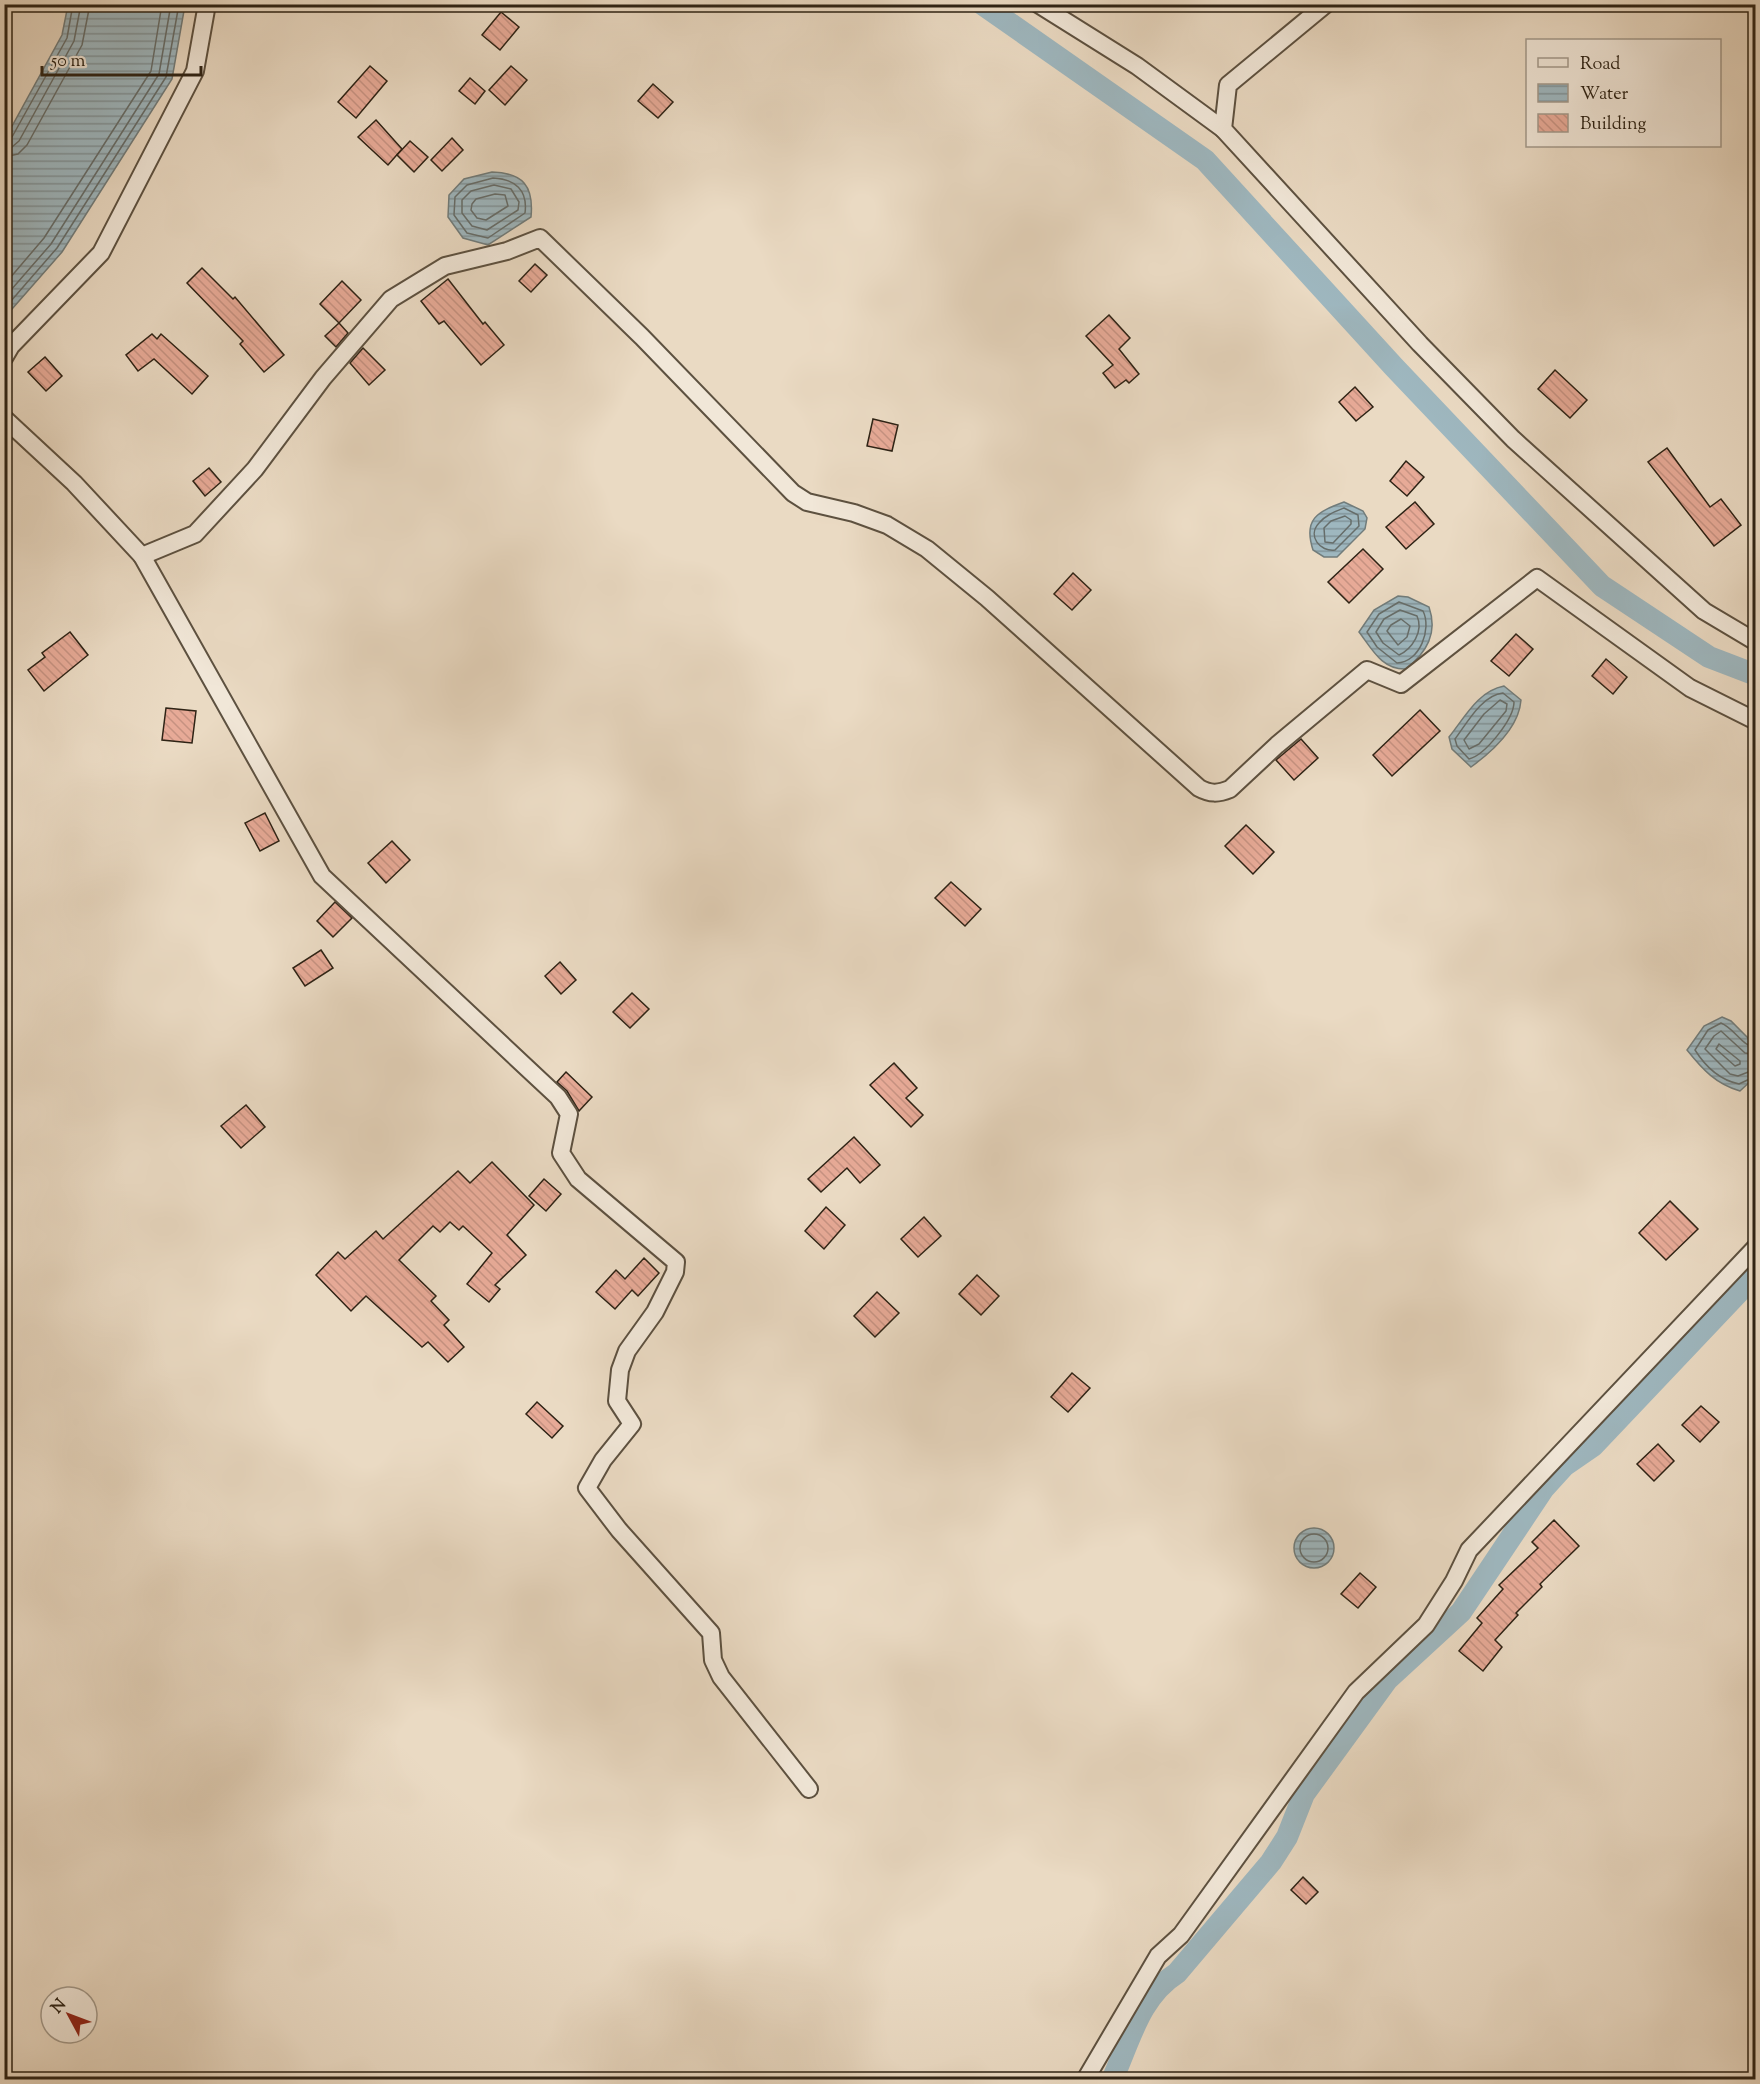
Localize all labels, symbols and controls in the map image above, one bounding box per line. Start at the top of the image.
scale bar [42,39,201,77]
legend [1526,39,1721,147]
text: 50 m [50,49,86,75]
text: Road [1580,52,1620,78]
text: Water [1580,82,1629,108]
text: Building [1580,112,1646,138]
north arrow [39,1985,99,2045]
text: N [47,1994,73,2019]

